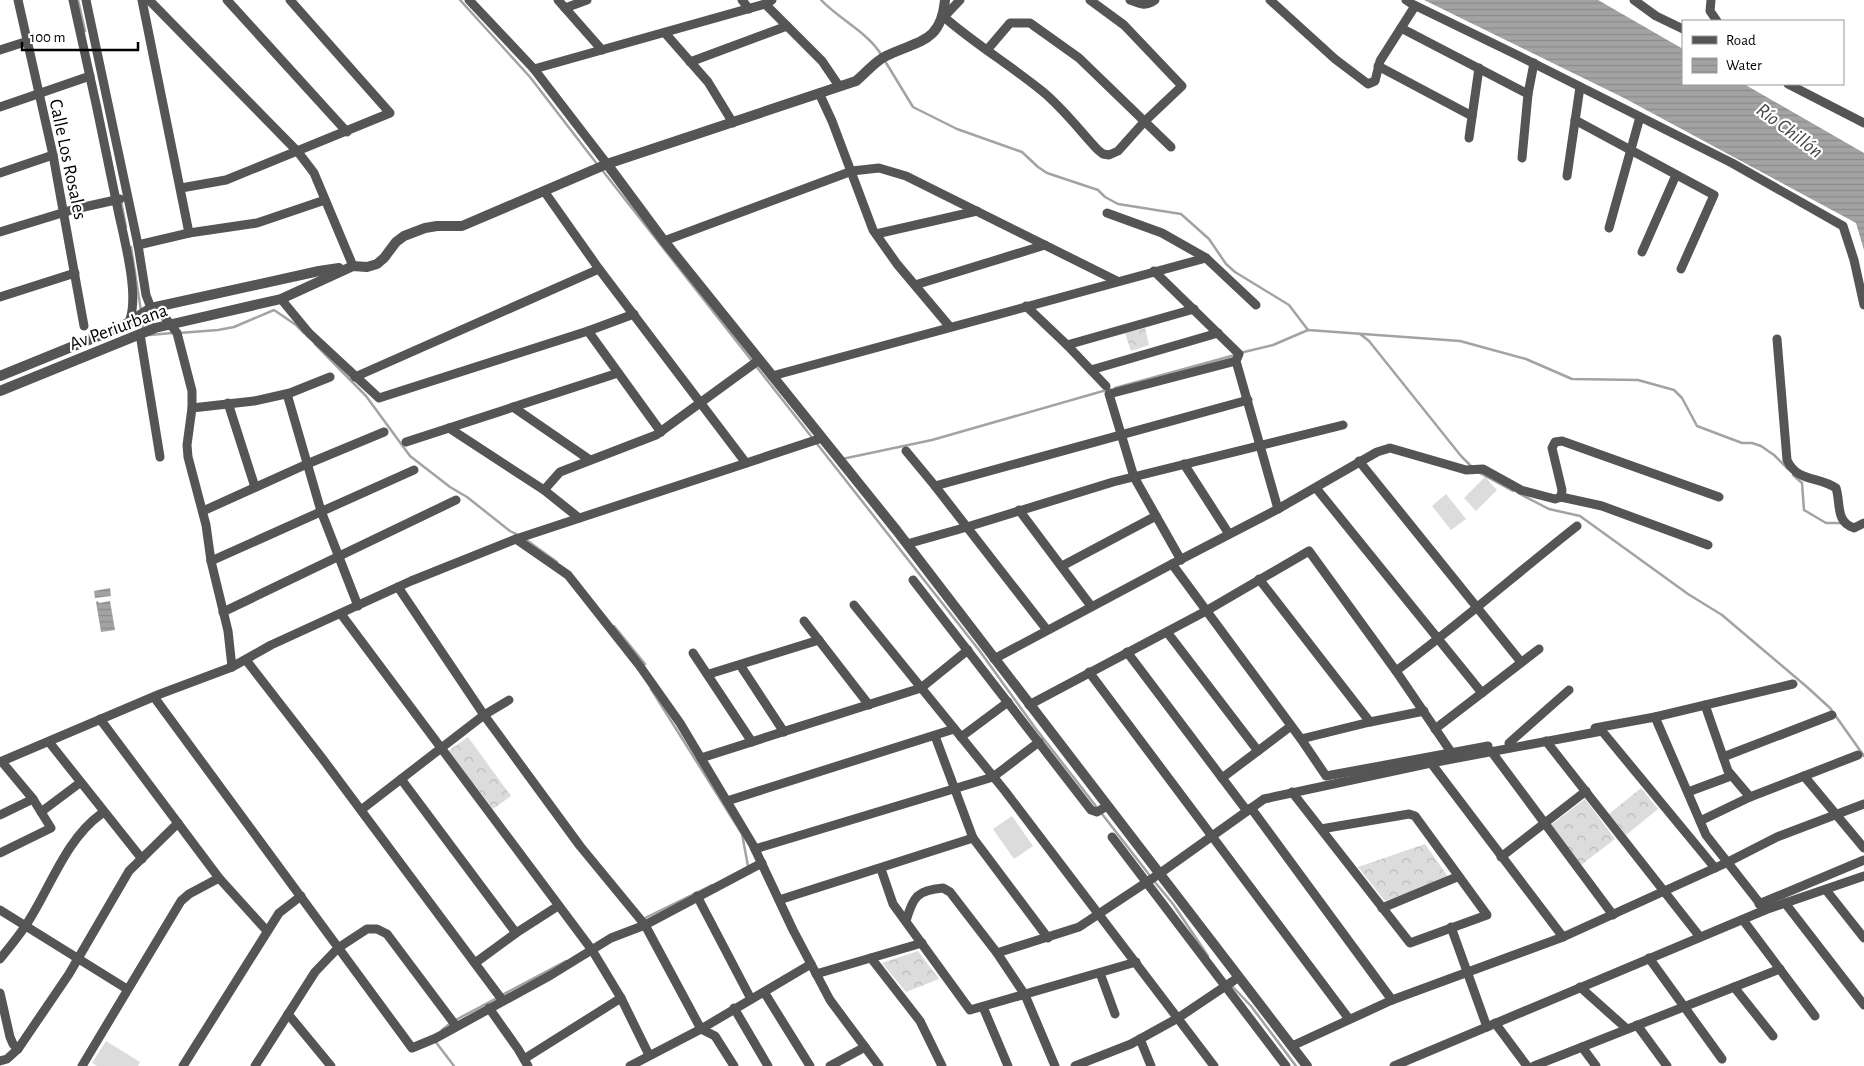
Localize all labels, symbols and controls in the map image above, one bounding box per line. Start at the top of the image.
scale bar [22,20,139,52]
legend [1682,20,1844,85]
text: 100 m [30,30,65,45]
text: Road [1726,33,1756,48]
text: Water [1726,58,1762,73]
street label: Calle Los Rosales [45,97,90,221]
water label: Río Chillón [1753,100,1826,162]
street label: Av Periurbana [67,301,170,354]

